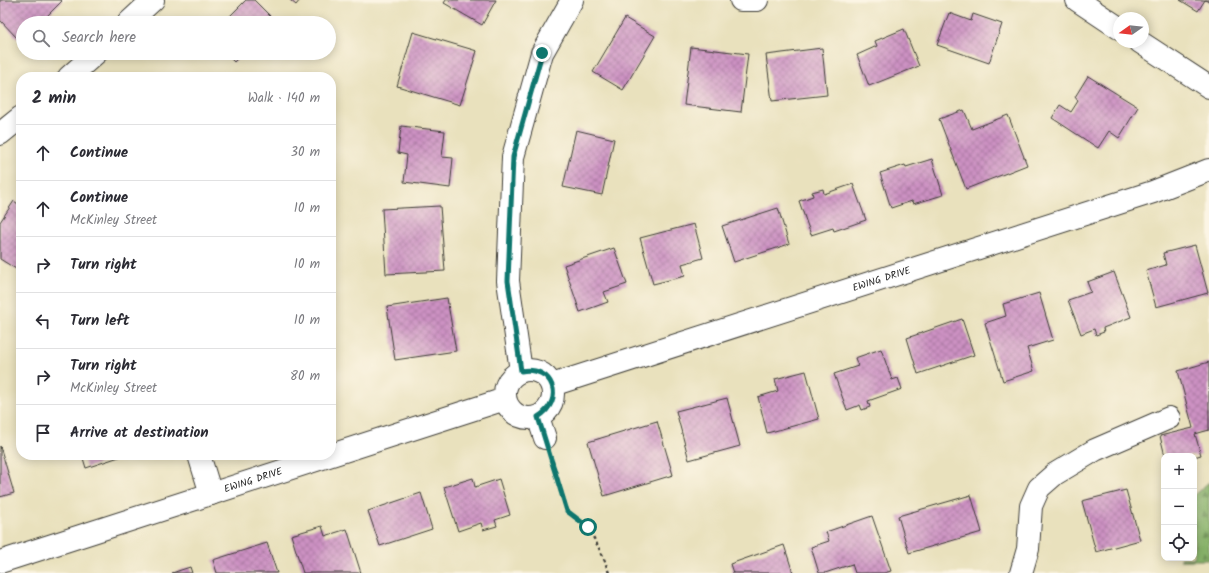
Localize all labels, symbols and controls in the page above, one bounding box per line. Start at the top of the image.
north arrow [1113,12,1149,48]
search box [16,16,336,60]
text: Search here [62,26,136,50]
icon: search [30,27,52,49]
route end [533,44,551,62]
text: 2 min [32,85,76,112]
text: Walk · 140 m [248,88,320,109]
text: Continue [70,141,128,165]
icon: ahead [32,142,54,164]
text: 30 m [291,142,320,163]
text: Continue [70,186,128,210]
icon: ahead [32,198,54,220]
text: 10 m [294,198,320,219]
text: McKinley Street [70,210,157,231]
text: Turn right [70,253,137,277]
icon: right [32,254,54,276]
text: 10 m [294,254,320,275]
street label: EWING DRIVE [850,262,914,296]
text: Turn left [70,309,130,333]
icon: left [32,310,54,332]
text: 10 m [294,310,320,331]
text: Turn right [70,354,137,378]
icon: right [32,366,54,388]
text: 80 m [290,366,320,387]
text: McKinley Street [70,378,157,399]
text: Arrive at destination [70,421,209,445]
icon: arrive [32,422,54,444]
map controls [1161,453,1197,561]
button: + [1161,453,1197,489]
street label: EWING DRIVE [222,463,285,497]
button: − [1161,489,1197,525]
route start [579,518,597,536]
button: locate [1161,525,1197,561]

